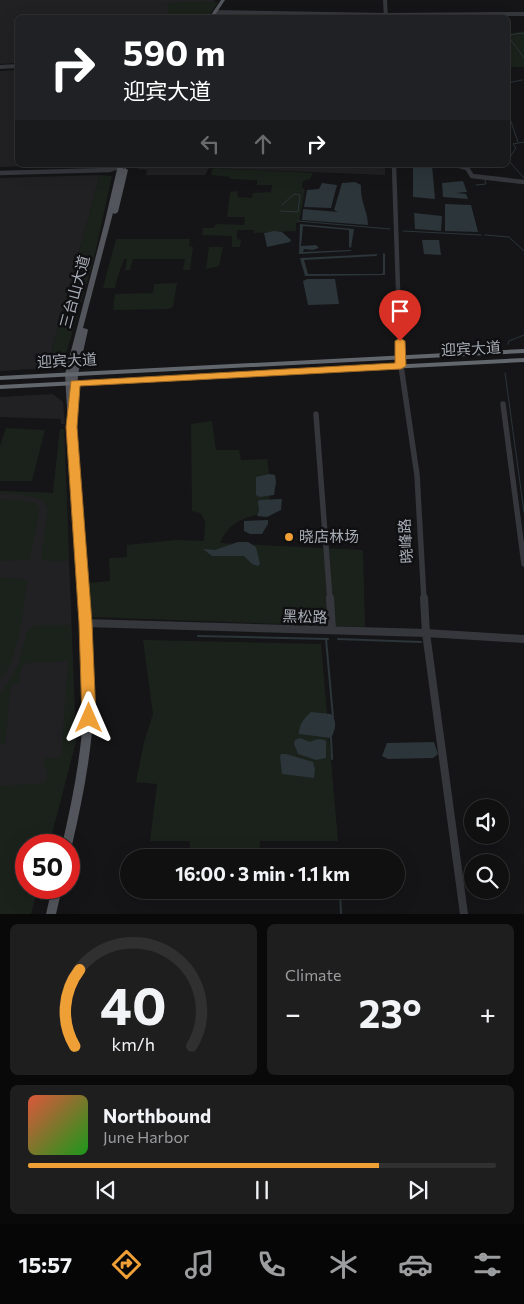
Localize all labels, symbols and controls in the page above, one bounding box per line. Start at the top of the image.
text: 590 m [123,30,225,73]
icon: right [40,35,105,100]
text: 迎宾大道 [123,77,211,104]
icon: left [196,130,224,158]
icon: ahead [249,130,277,158]
icon: right [302,130,330,158]
street label: 三台山大道 [56,253,92,330]
pin [379,290,421,341]
icon: arrive [386,297,414,325]
street label: 迎宾大道 [441,337,501,359]
street label: 迎宾大道 [37,349,97,371]
street label: 晓峰路 [395,518,415,564]
place label: 晓店林场 [299,527,359,545]
marker: 晓店林场 [283,531,295,543]
street label: 黑松路 [282,606,328,626]
position arrow [62,691,114,743]
map controls [464,799,509,899]
button: sound [464,799,509,844]
speed limit sign: 50 [15,834,80,899]
button: search [464,854,509,899]
text: 16:00 · 3 min · 1.1 km [175,862,350,885]
text: Climate [285,965,341,984]
text: 40 [100,972,167,1036]
text: 23° [359,989,422,1036]
text: − [285,996,301,1030]
text: + [480,996,496,1030]
text: km/h [112,1033,155,1055]
text: Northbound [103,1104,211,1127]
text: June Harbor [103,1127,189,1146]
icon: previous [92,1176,120,1204]
icon: pause [248,1176,276,1204]
icon: next [404,1176,432,1204]
icon: directions [109,1247,144,1282]
icon: music [182,1247,217,1282]
icon: phone [254,1247,289,1282]
icon: climate [326,1247,361,1282]
icon: car [398,1247,433,1282]
icon: filters [470,1247,505,1282]
text: 15:57 [19,1251,72,1278]

